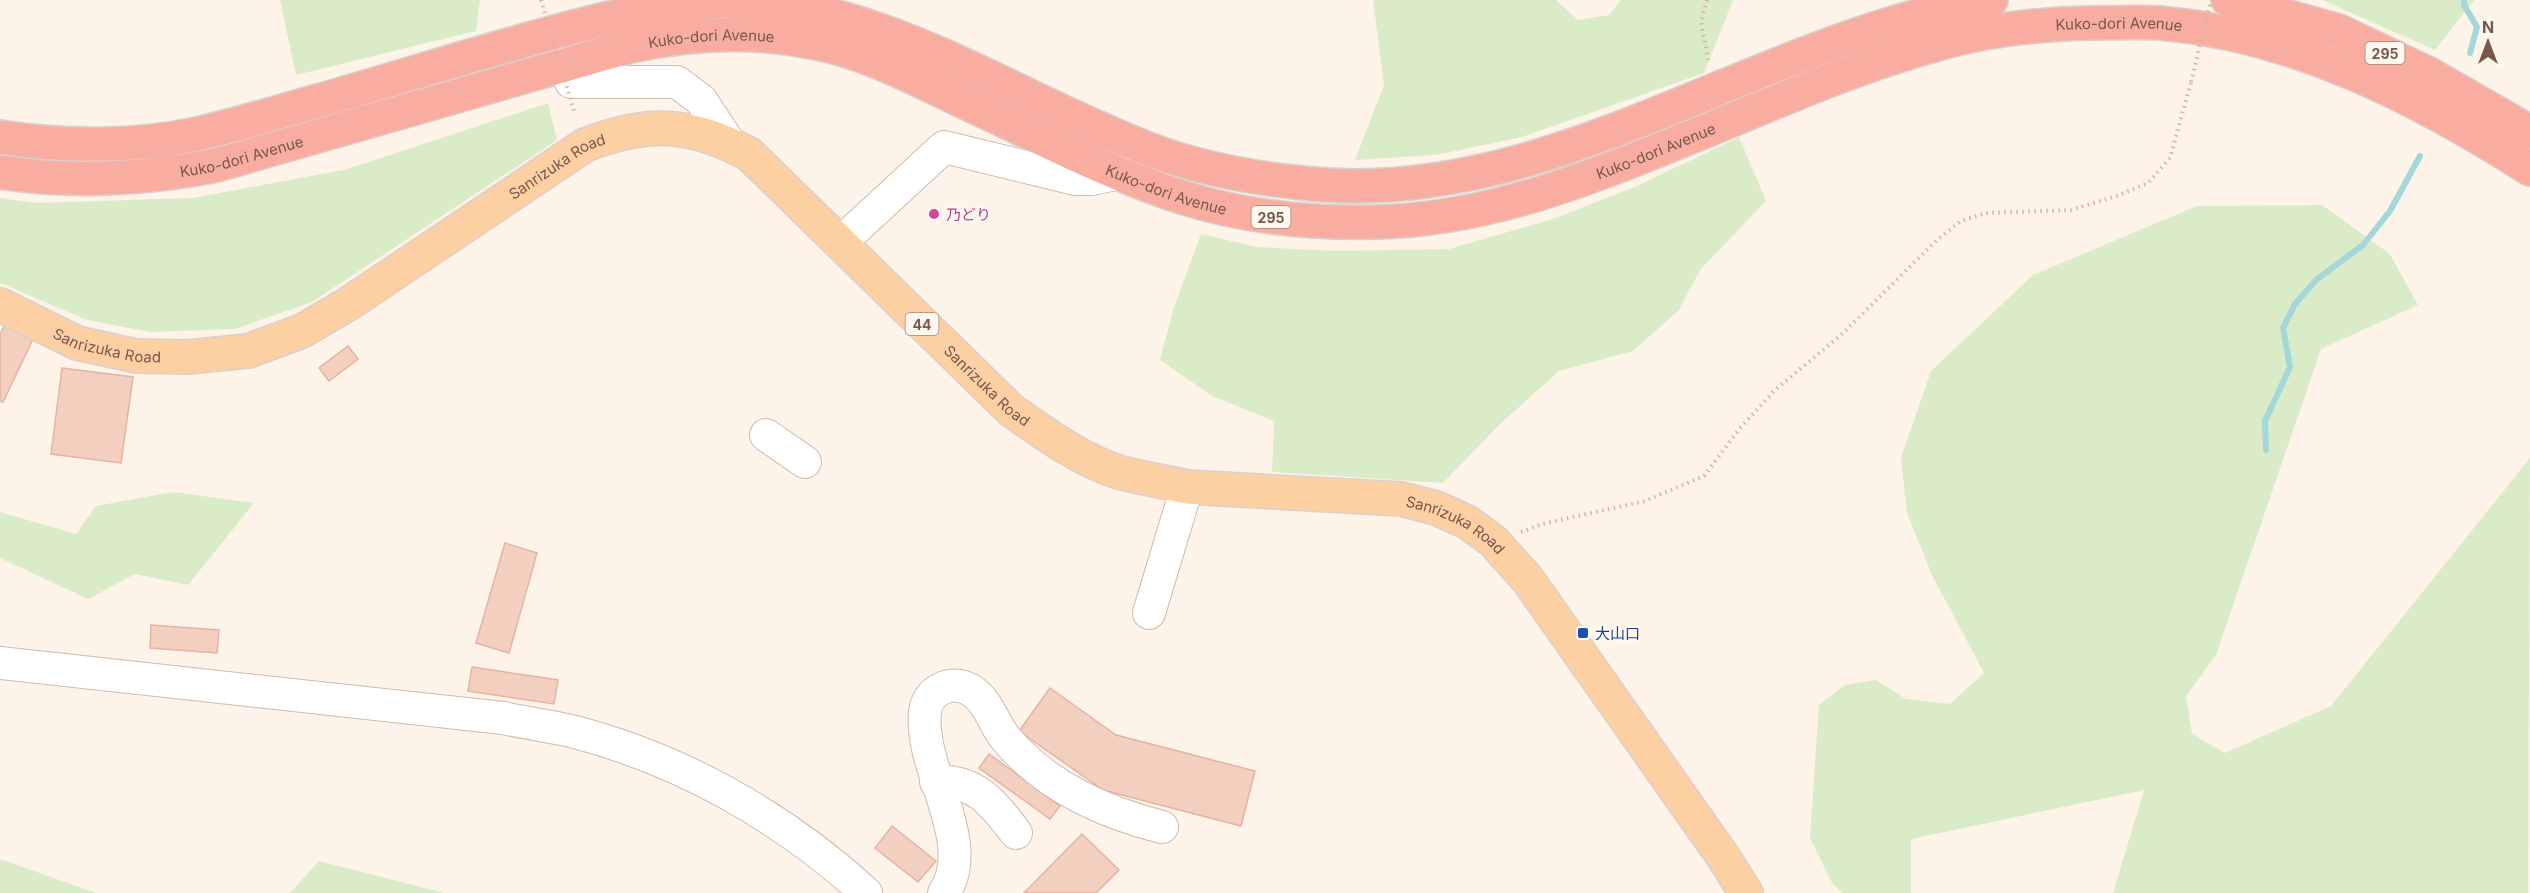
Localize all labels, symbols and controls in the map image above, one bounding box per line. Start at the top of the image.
north arrow [2458,12,2518,72]
street label: Kuko-dori Avenue [2055,13,2184,35]
text: N [2482,17,2494,37]
street label: Kuko-dori Avenue [647,25,775,52]
road number: 295 [2366,42,2404,64]
street label: Kuko-dori Avenue [1593,118,1718,183]
street label: Sanrizuka Road [505,129,608,203]
street label: Kuko-dori Avenue [178,131,305,181]
street label: Kuko-dori Avenue [1103,160,1229,218]
place label: 乃どり [946,205,991,224]
road number: 295 [1252,206,1290,228]
marker: 乃どり [927,207,941,221]
road number: 44 [906,313,938,335]
street label: Sanrizuka Road [50,323,161,366]
street label: Sanrizuka Road [940,341,1034,430]
street label: Sanrizuka Road [1404,491,1509,558]
place label: 大山口 [1595,624,1640,643]
marker: 大山口 [1576,626,1590,640]

